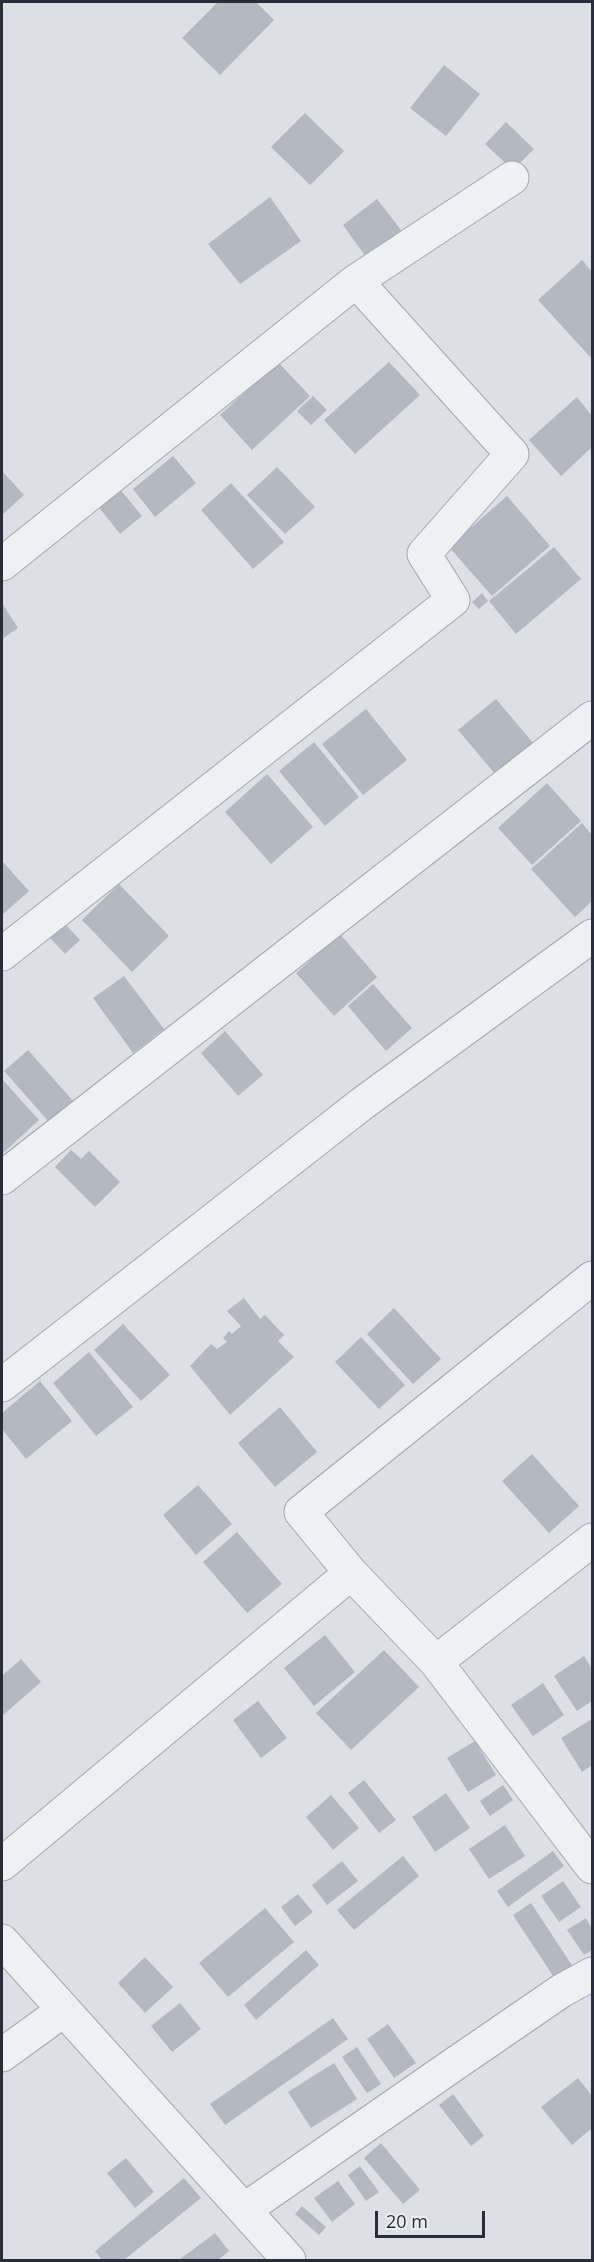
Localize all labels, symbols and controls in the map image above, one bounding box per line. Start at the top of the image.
scale bar [378,2199,488,2237]
text: 20 m [386,2209,428,2233]

